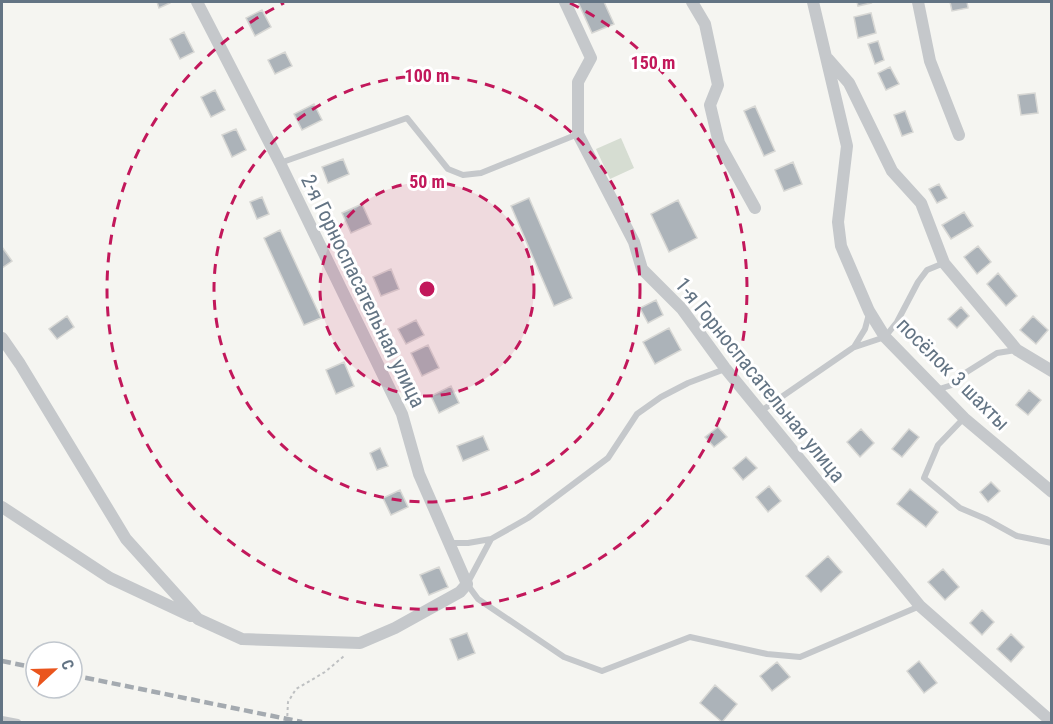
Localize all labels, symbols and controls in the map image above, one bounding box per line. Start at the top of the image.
text: 150 m [631,52,675,73]
text: 100 m [405,65,449,86]
street label: 2-я Горноспасательная улица [296,171,430,411]
text: 50 m [409,171,445,192]
street label: 1-я Горноспасательная улица [670,273,850,487]
centre of rings [417,279,437,299]
street label: посёлок 3 шахты [892,313,1014,435]
north arrow [24,640,84,700]
text: С [57,657,78,672]

